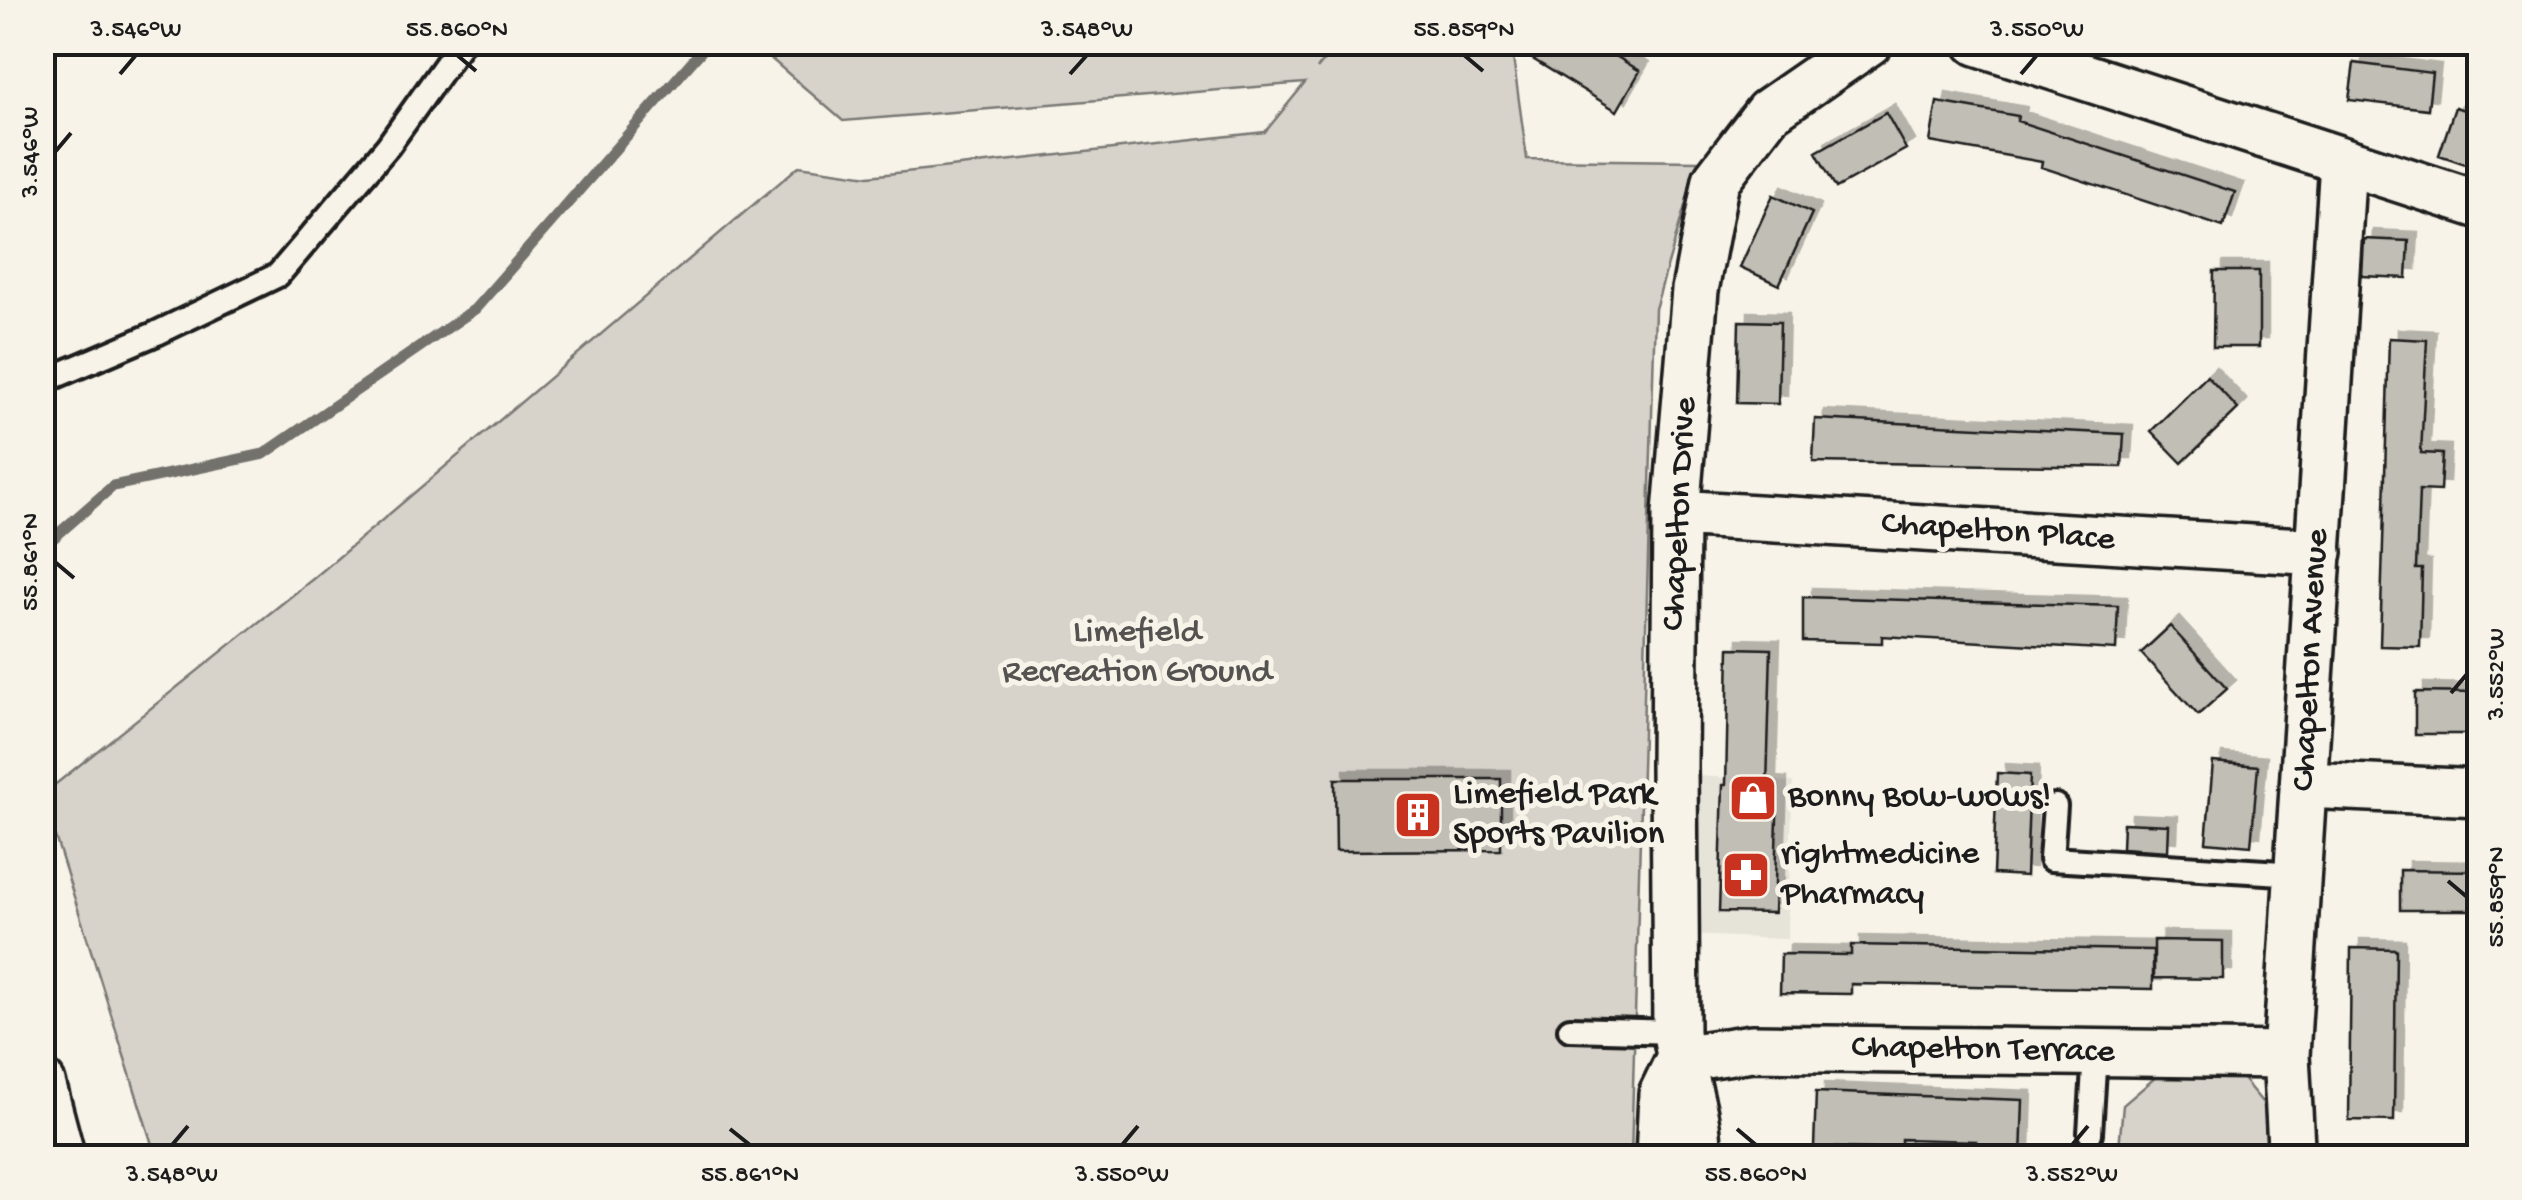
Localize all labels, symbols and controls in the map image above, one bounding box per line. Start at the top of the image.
text: 3.546°W [90,17,181,46]
text: 55.860°N [406,17,508,46]
text: 3.548°W [1040,17,1133,46]
text: 55.859°N [1413,17,1515,46]
text: 3.550°W [1989,17,2084,46]
text: 3.546°W [18,107,47,198]
street label: Chapelton Drive [1654,395,1708,632]
street label: Chapelton Place [1880,504,2117,562]
text: 55.861°N [18,513,47,611]
street label: Chapelton Avenue [2285,527,2339,792]
park label: Limefield Recreation Ground [1002,613,1274,694]
text: 3.552°W [2484,628,2513,721]
shop icon: Bonny Bow-wows! [1727,772,1779,824]
place label: Limefield Park Sports Pavilion [1453,775,1665,856]
place label: Bonny Bow-wows! [1787,778,2051,819]
building icon: Limefield Park Sports Pavilion [1392,789,1444,841]
place label: rightmedicine Pharmacy [1780,835,1980,916]
text: 55.859°N [2484,846,2513,948]
pharmacy icon: rightmedicine Pharmacy [1720,849,1772,901]
street label: Chapelton Terrace [1851,1028,2116,1074]
text: 3.548°W [125,1162,218,1191]
text: 55.861°N [701,1162,799,1191]
text: 3.550°W [1074,1162,1169,1191]
text: 55.860°N [1705,1162,1807,1191]
text: 3.552°W [2025,1162,2118,1191]

